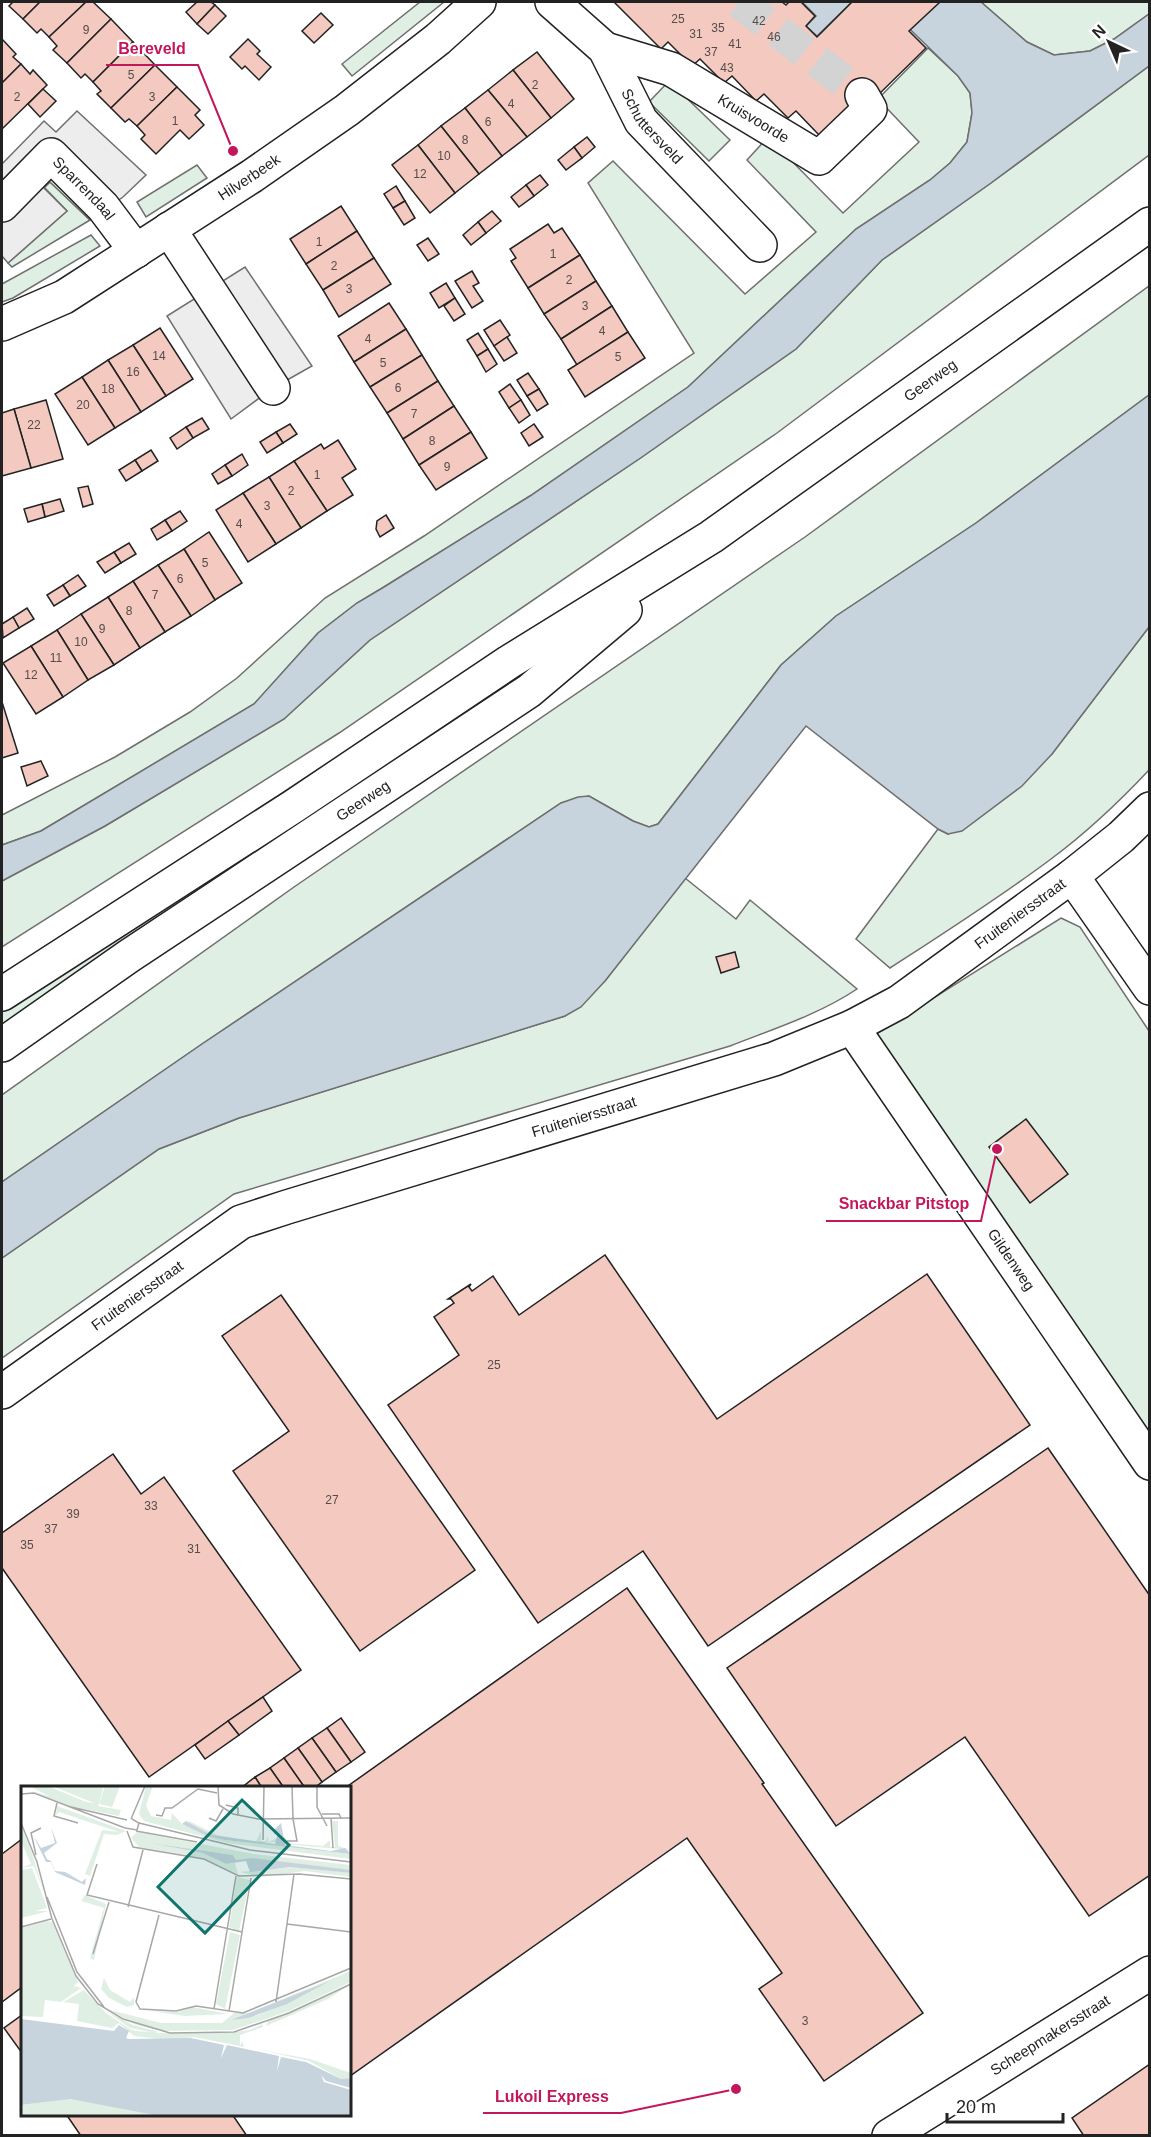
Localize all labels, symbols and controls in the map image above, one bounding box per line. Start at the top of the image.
house number: 25 [671,12,685,26]
north arrow [1079,12,1139,72]
house number: 42 [752,14,766,28]
house number: 35 [711,21,725,35]
text: N [1089,21,1109,42]
house number: 9 [83,23,90,37]
house number: 31 [689,27,703,41]
house number: 46 [767,30,781,44]
callout: Bereveld [106,31,198,65]
house number: 41 [728,37,742,51]
text: Bereveld [118,40,186,57]
house number: 37 [704,45,718,59]
house number: 43 [720,61,734,75]
house number: 5 [128,68,135,82]
house number: 2 [532,78,539,92]
street label: Schuttersveld [618,86,686,167]
house number: 2 [14,90,21,104]
house number: 3 [149,90,156,104]
street label: Kruisvoorde [715,90,792,146]
house number: 4 [508,97,515,111]
house number: 1 [172,114,179,128]
house number: 6 [485,115,492,129]
house number: 8 [462,133,469,147]
house number: 10 [437,149,451,163]
street label: Hilverbeek [215,150,283,204]
street label: Sparrendaal [50,153,119,223]
house number: 12 [413,167,427,181]
house number: 1 [316,235,323,249]
house number: 1 [550,247,557,261]
house number: 2 [331,259,338,273]
house number: 2 [566,273,573,287]
house number: 3 [346,282,353,296]
house number: 3 [582,299,589,313]
house number: 4 [599,324,606,338]
house number: 4 [365,332,372,346]
house number: 14 [152,349,166,363]
house number: 5 [615,350,622,364]
house number: 5 [380,356,387,370]
street label: Geerweg [900,356,960,405]
house number: 16 [126,365,140,379]
house number: 6 [395,381,402,395]
house number: 18 [101,382,115,396]
house number: 20 [76,398,90,412]
house number: 7 [411,407,418,421]
house number: 22 [27,418,41,432]
house number: 8 [429,434,436,448]
house number: 9 [444,460,451,474]
house number: 1 [314,468,321,482]
house number: 2 [288,484,295,498]
house number: 3 [264,499,271,513]
house number: 4 [236,517,243,531]
house number: 5 [202,556,209,570]
house number: 6 [177,572,184,586]
house number: 7 [152,588,159,602]
house number: 8 [126,604,133,618]
house number: 9 [99,622,106,636]
house number: 10 [74,635,88,649]
house number: 11 [50,651,63,665]
house number: 12 [24,668,38,682]
street label: Geerweg [333,777,393,824]
street label: Fruiteniersstraat [971,874,1069,952]
street label: Fruiteniersstraat [529,1092,639,1140]
callout: Snackbar Pitstop [826,1187,981,1221]
text: Snackbar Pitstop [839,1195,970,1212]
street label: Gildenweg [985,1225,1039,1294]
street label: Fruiteniersstraat [88,1257,187,1334]
house number: 25 [487,1358,501,1372]
house number: 27 [325,1493,339,1507]
house number: 33 [144,1499,158,1513]
house number: 39 [66,1507,80,1521]
house number: 37 [44,1522,58,1536]
house number: 35 [20,1538,34,1552]
house number: 31 [187,1542,201,1556]
inset map [21,1786,351,2116]
street label: Scheepmakersstraat [987,1991,1113,2079]
house number: 3 [802,2014,809,2028]
callout: Lukoil Express [483,2079,621,2113]
scale bar [947,2086,1062,2124]
text: Lukoil Express [495,2088,609,2105]
text: 20 m [956,2097,996,2117]

